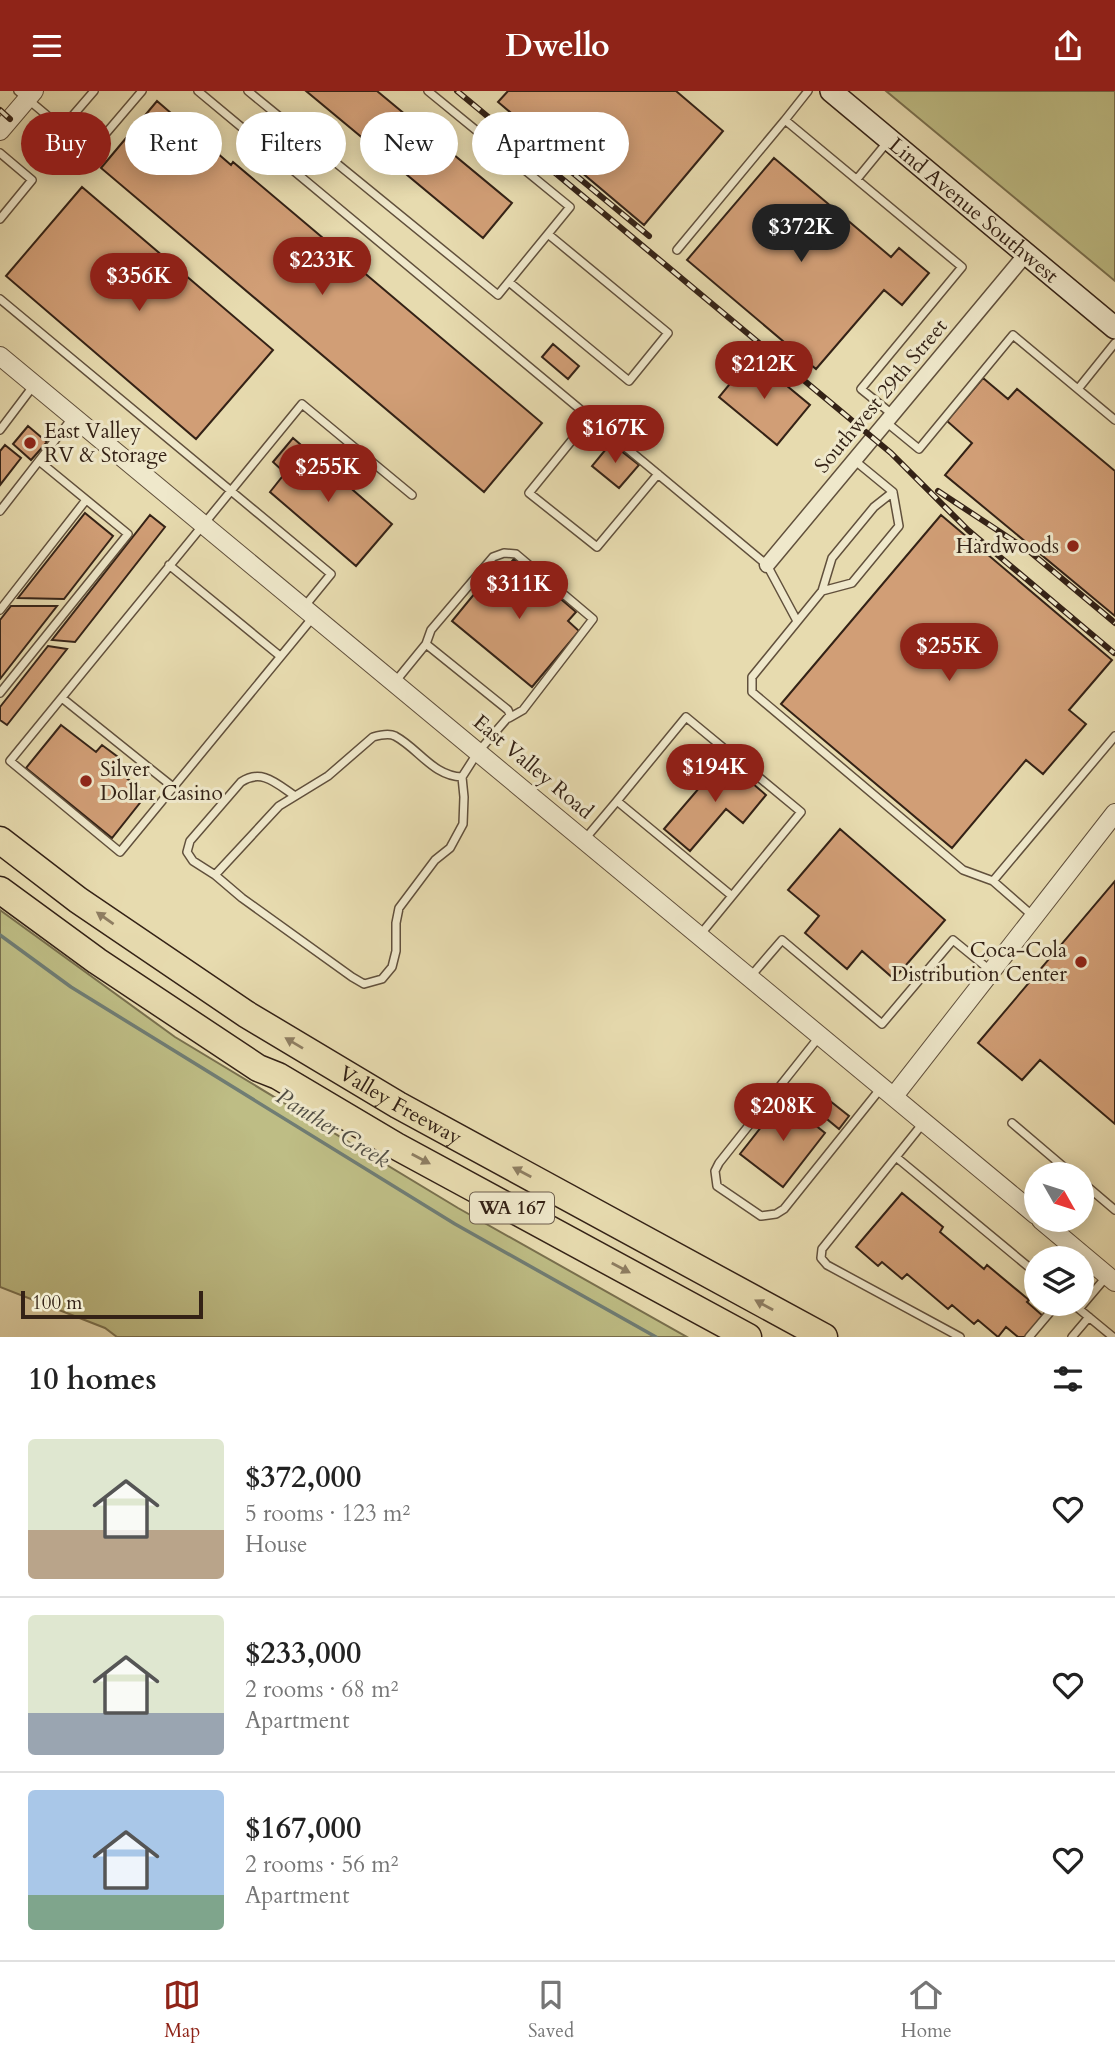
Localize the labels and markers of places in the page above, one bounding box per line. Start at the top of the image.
pin: $372K [752,205,850,264]
pin: $233K [273,237,371,297]
pin: $356K [90,253,188,313]
pin: $212K [715,341,813,401]
pin: $167K [566,405,664,465]
place label: East Valley RV & Storage [44,417,167,470]
marker: East Valley RV & Storage [22,435,38,451]
pin: $255K [279,445,377,504]
place label: Hardwoods [956,532,1059,561]
marker: Hardwoods [1065,538,1081,554]
pin: $311K [470,561,568,621]
pin: $255K [900,623,998,683]
pin: $194K [666,745,764,804]
place label: Silver Dollar Casino [100,755,223,808]
marker: Silver Dollar Casino [78,773,94,789]
place label: Coca-Cola Distribution Center [891,936,1067,989]
marker: Coca-Cola Distribution Center [1073,954,1089,970]
pin: $208K [734,1083,832,1143]

